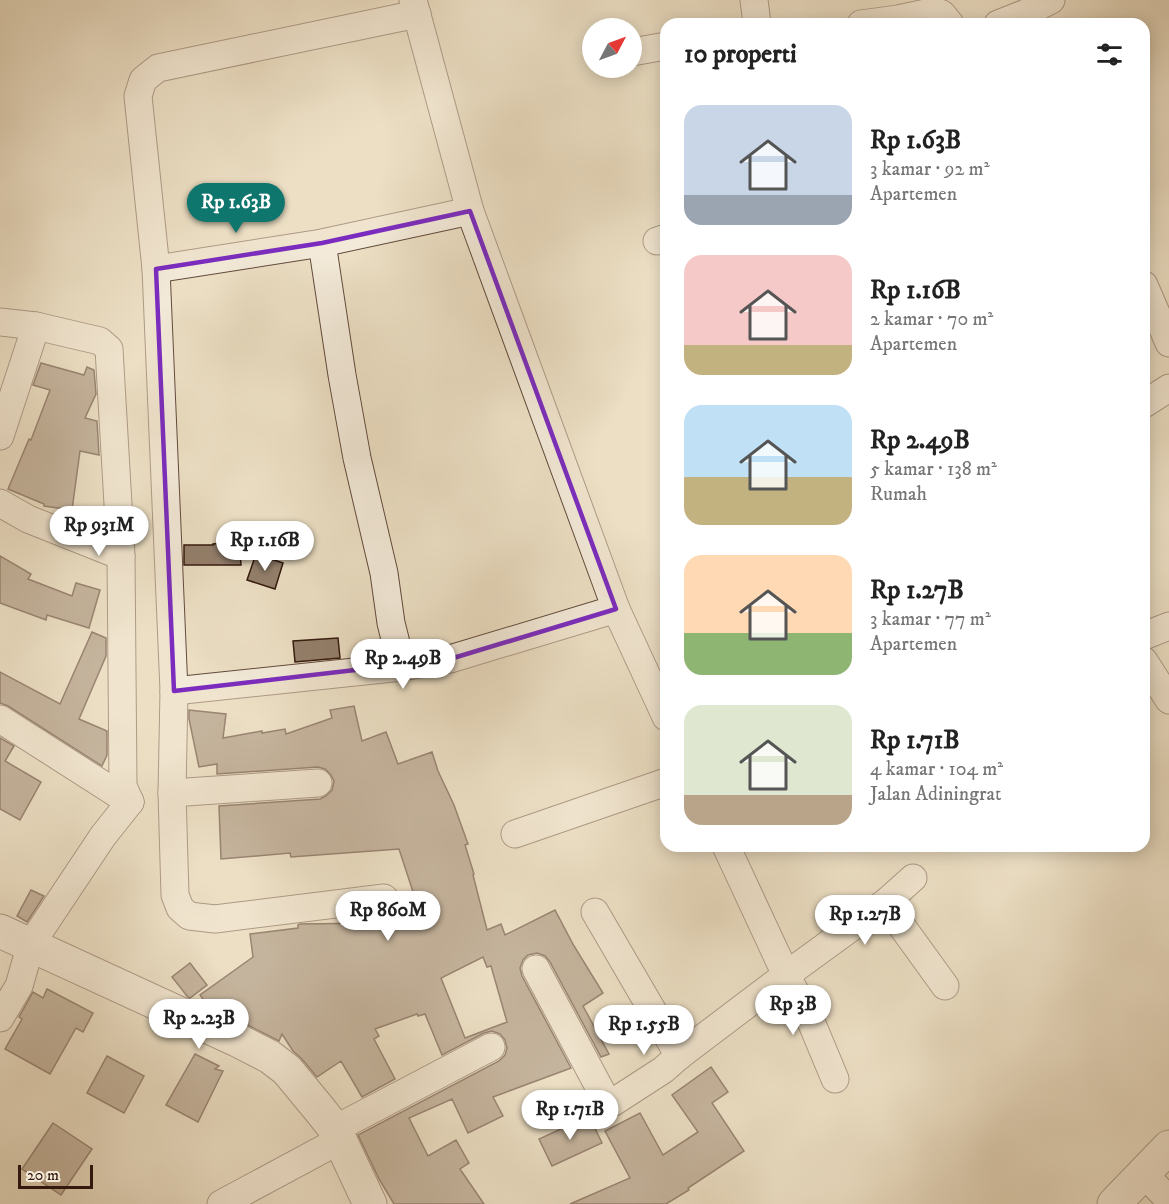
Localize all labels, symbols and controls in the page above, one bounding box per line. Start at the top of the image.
north arrow [582,18,642,78]
map controls [582,18,642,78]
text: 10 properti [684,38,797,71]
icon: filters [1093,38,1126,71]
text: Rp 1.63B [870,124,961,157]
icon: home [732,129,804,201]
text: 3 kamar · 92 m² [870,157,990,182]
text: Apartemen [870,182,957,207]
pin: Rp 1.63B [174,183,298,234]
text: Rp 1.63B [201,190,271,215]
text: Rp 1.16B [870,274,961,307]
icon: home [732,279,804,351]
text: 2 kamar · 70 m² [870,307,993,332]
text: Apartemen [870,332,957,357]
text: Rp 2.49B [870,424,970,457]
icon: home [732,429,804,501]
text: 5 kamar · 138 m² [870,457,997,482]
text: Rumah [870,482,927,507]
pin: Rp 931M [44,506,154,557]
text: Rp 931M [64,513,134,538]
pin: Rp 1.16B [203,521,327,572]
text: Rp 1.16B [230,528,300,553]
text: Rp 1.27B [870,574,964,607]
icon: home [732,579,804,651]
text: 3 kamar · 77 m² [870,607,991,632]
text: Apartemen [870,632,957,657]
pin: Rp 2.49B [341,639,465,690]
text: Rp 2.49B [365,646,441,671]
text: Rp 1.71B [870,724,960,757]
icon: home [732,729,804,801]
text: 4 kamar · 104 m² [870,757,1003,782]
text: Jalan Adiningrat [870,782,1001,807]
pin: Rp 860M [333,891,443,942]
pin: Rp 1.27B [803,895,927,946]
text: Rp 860M [349,898,427,923]
text: Rp 1.27B [829,902,901,927]
pin: Rp 3B [751,985,835,1036]
text: Rp 3B [769,992,817,1017]
pin: Rp 2.23B [137,999,261,1050]
pin: Rp 1.55B [582,1005,706,1056]
text: Rp 2.23B [163,1006,235,1031]
text: Rp 1.55B [608,1012,680,1037]
pin: Rp 1.71B [508,1090,632,1141]
text: Rp 1.71B [535,1097,605,1122]
scale bar [18,1162,93,1190]
text: 20 m [27,1165,59,1185]

